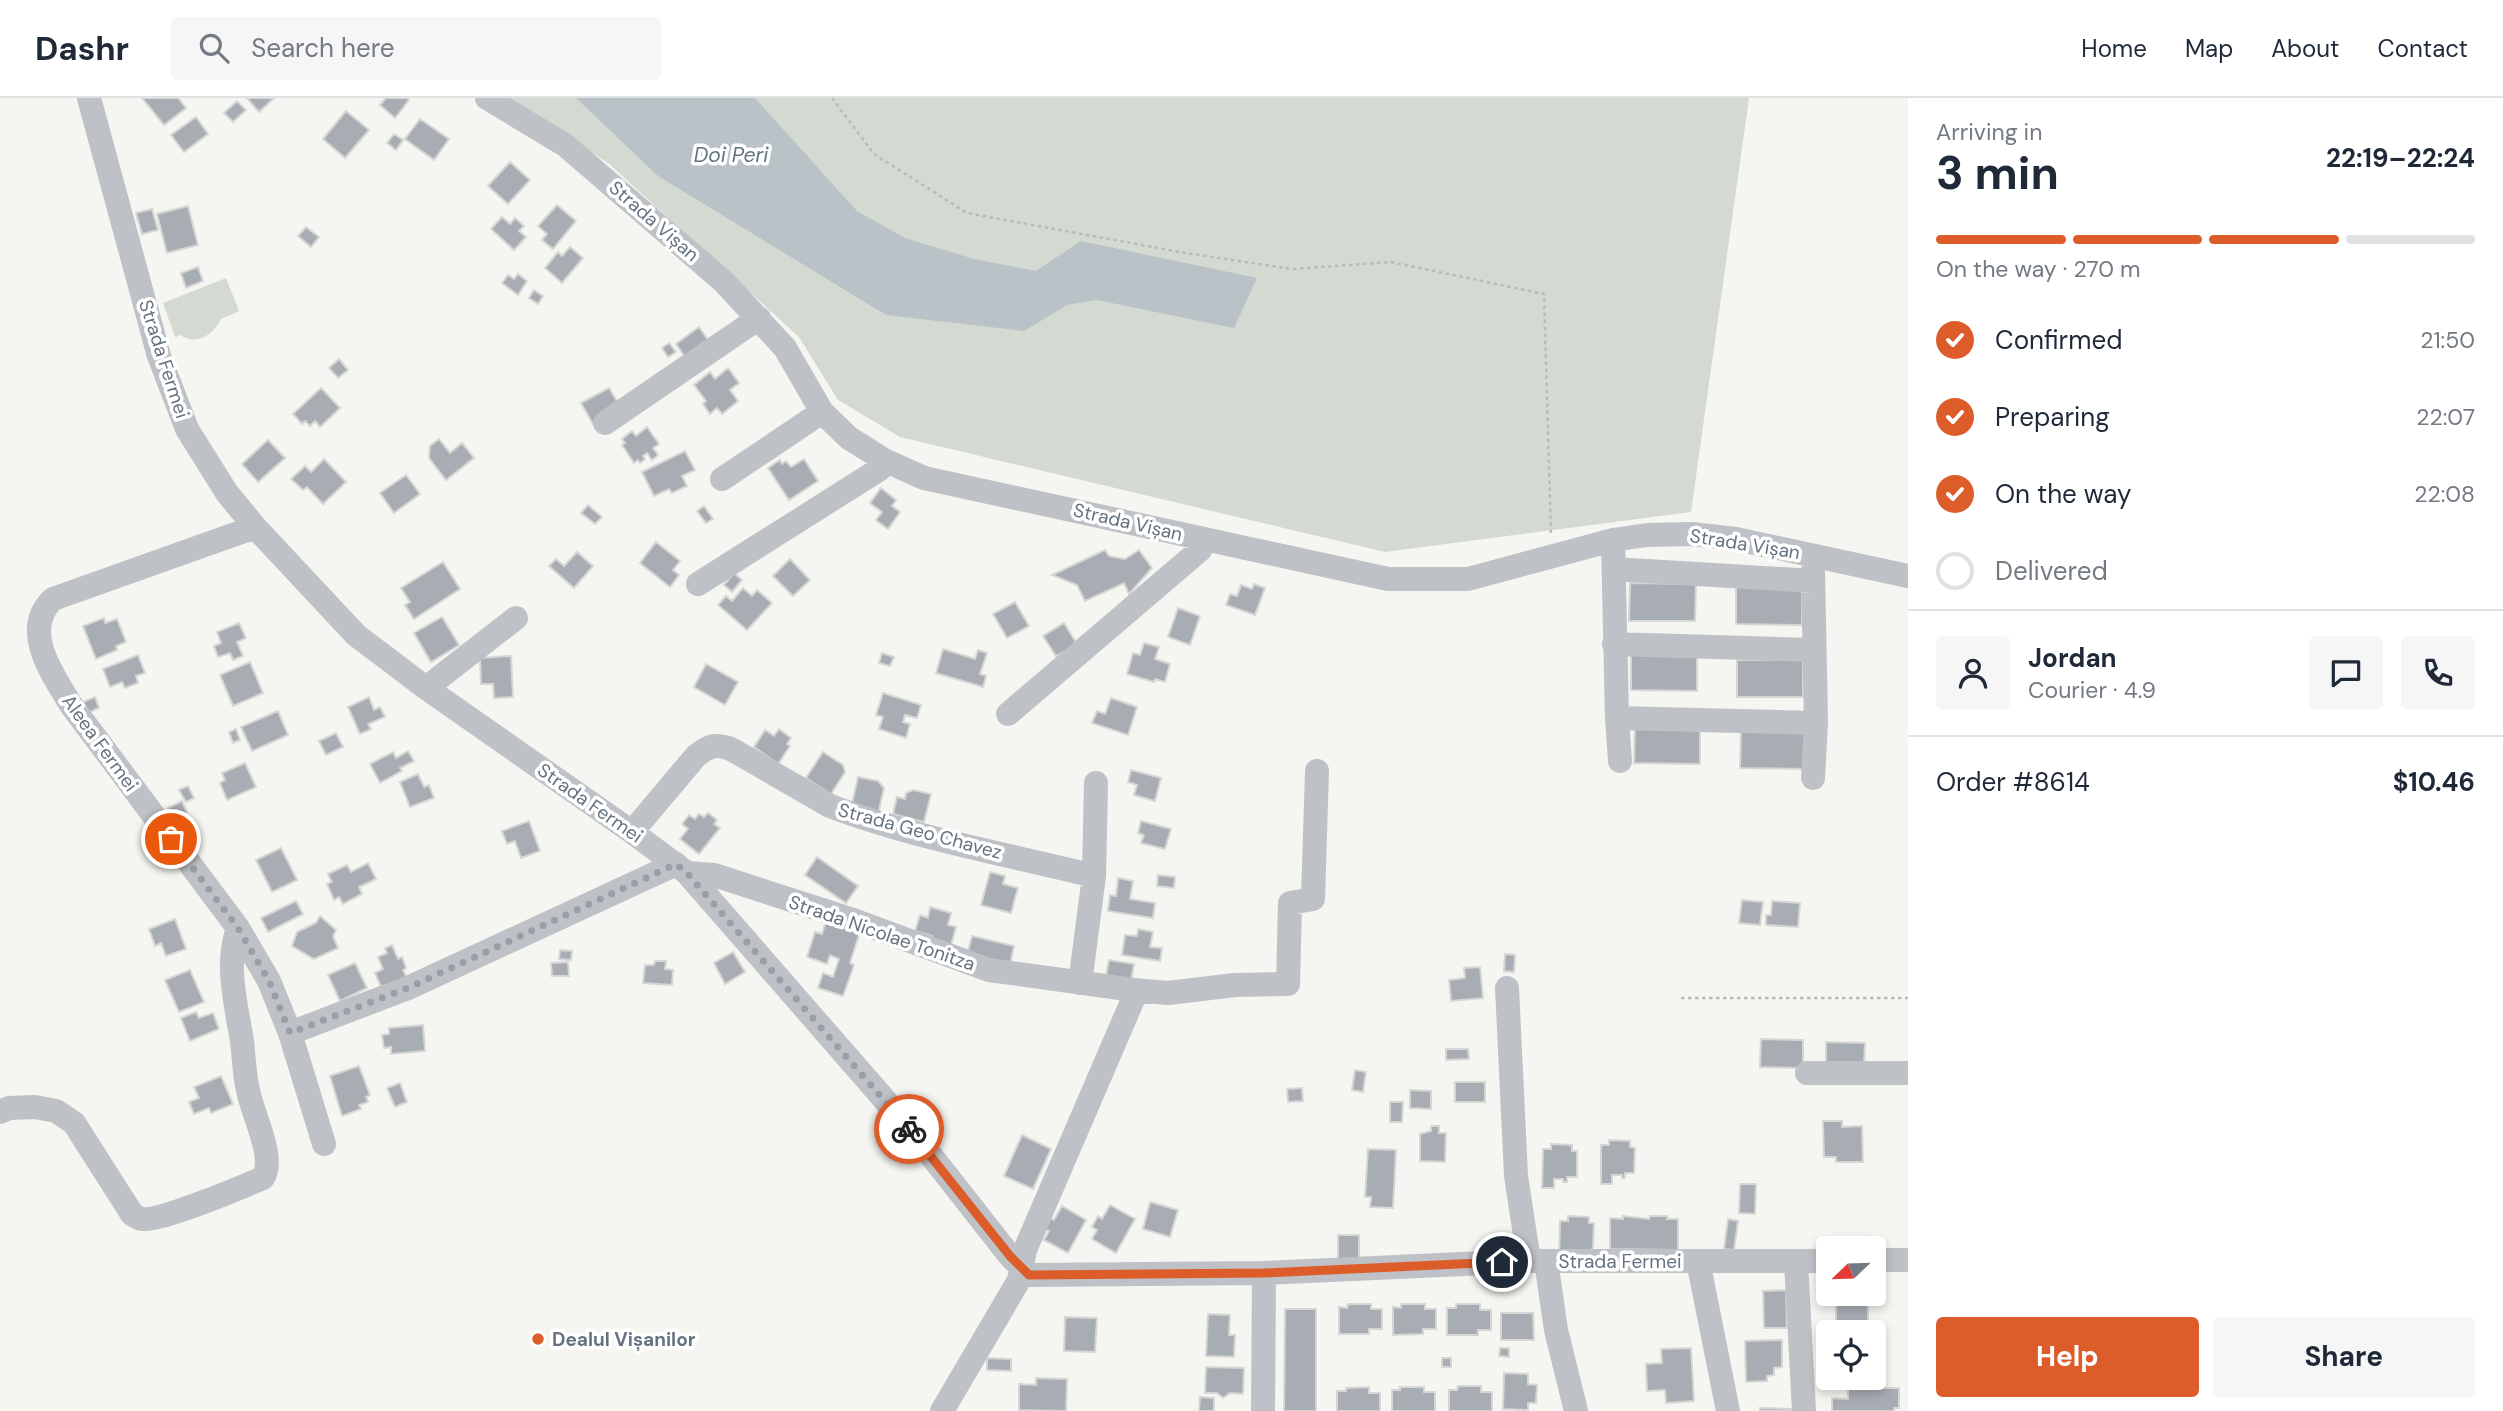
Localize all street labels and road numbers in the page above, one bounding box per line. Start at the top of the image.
street label: Strada Vișan [604,175,704,267]
street label: Strada Fermei [133,297,195,421]
street label: Strada Vișan [1071,497,1185,547]
street label: Strada Vișan [1688,523,1802,565]
street label: Aleea Fermei [56,690,144,796]
street label: Strada Fermei [532,757,648,849]
street label: Strada Geo Chavez [836,797,1004,865]
street label: Strada Nicolae Tonitza [785,889,979,977]
street label: Strada Fermei [1558,1249,1682,1274]

